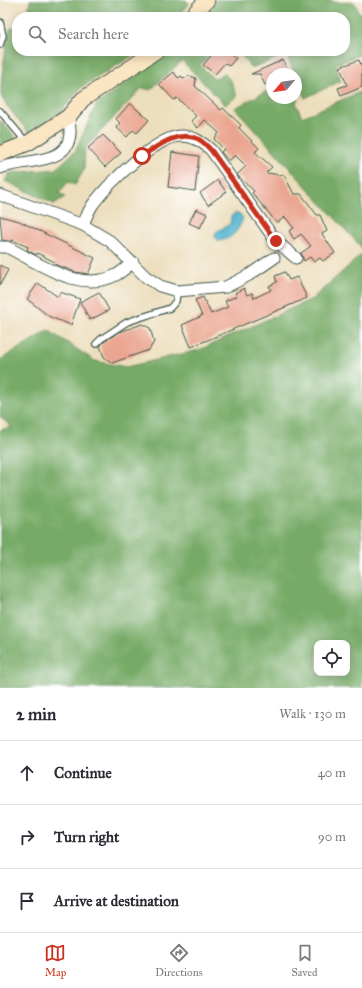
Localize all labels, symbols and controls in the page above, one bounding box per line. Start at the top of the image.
search box [12,12,350,56]
icon: search [26,23,48,45]
text: Search here [58,25,129,43]
north arrow [266,68,302,104]
route start [133,147,151,165]
route end [267,232,285,250]
map controls [314,640,350,676]
button: locate [314,640,350,676]
text: 2 min [16,704,56,725]
text: Walk · 130 m [279,706,346,722]
icon: ahead [16,762,38,784]
text: Continue [54,764,112,782]
text: 40 m [317,765,346,781]
icon: right [16,826,38,848]
text: Turn right [54,828,119,846]
text: 90 m [318,829,346,845]
icon: arrive [16,890,38,912]
text: Arrive at destination [54,892,179,910]
tab: Map [44,942,66,979]
tab: Directions [155,942,203,979]
tab: Saved [291,942,318,979]

